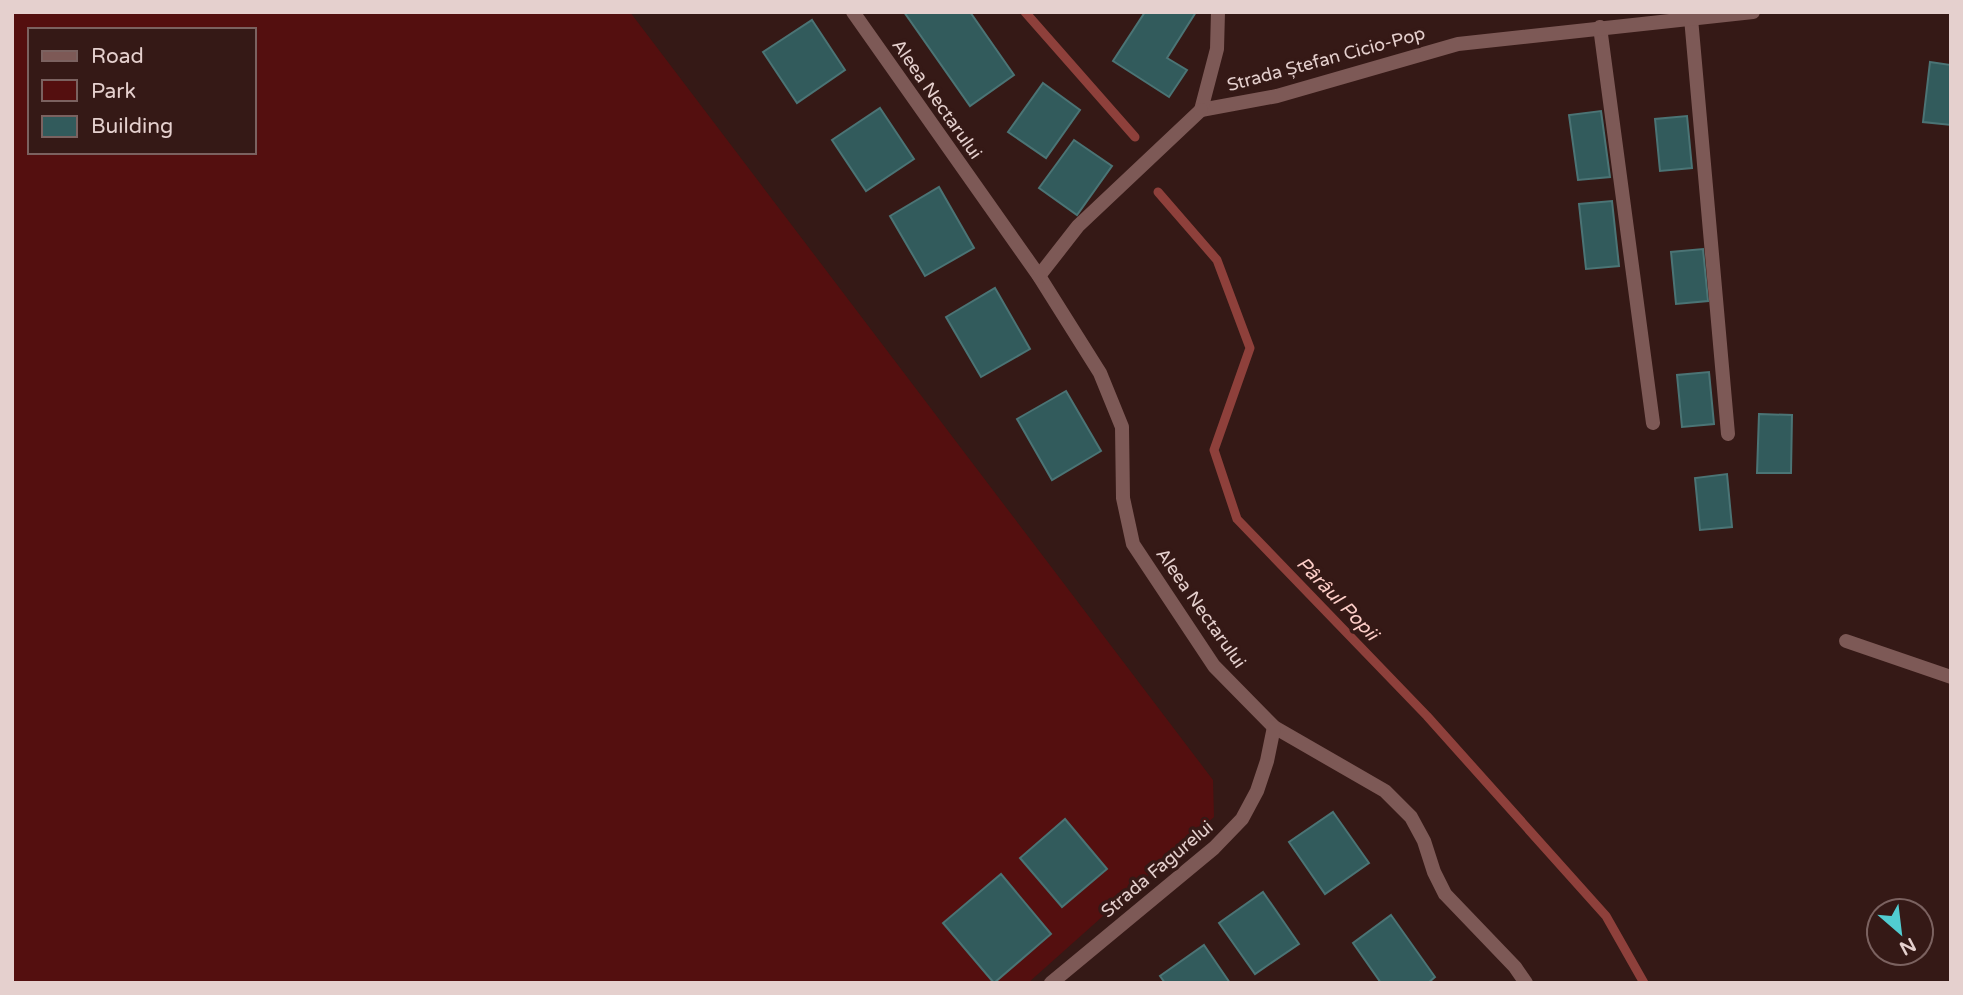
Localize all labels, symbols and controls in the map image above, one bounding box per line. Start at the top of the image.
street label: Strada Ștefan Cicio-Pop [1225,22,1427,96]
legend [28,28,256,154]
street label: Aleea Nectarului [887,35,987,163]
text: Road [91,44,144,69]
text: Park [91,79,136,104]
text: Building [91,114,173,139]
street label: Aleea Nectarului [1151,544,1251,672]
water label: Pârâul Popii [1292,552,1384,647]
street label: Strada Fagurelui [1097,816,1217,922]
north arrow [1865,897,1935,967]
text: N [1896,933,1919,959]

